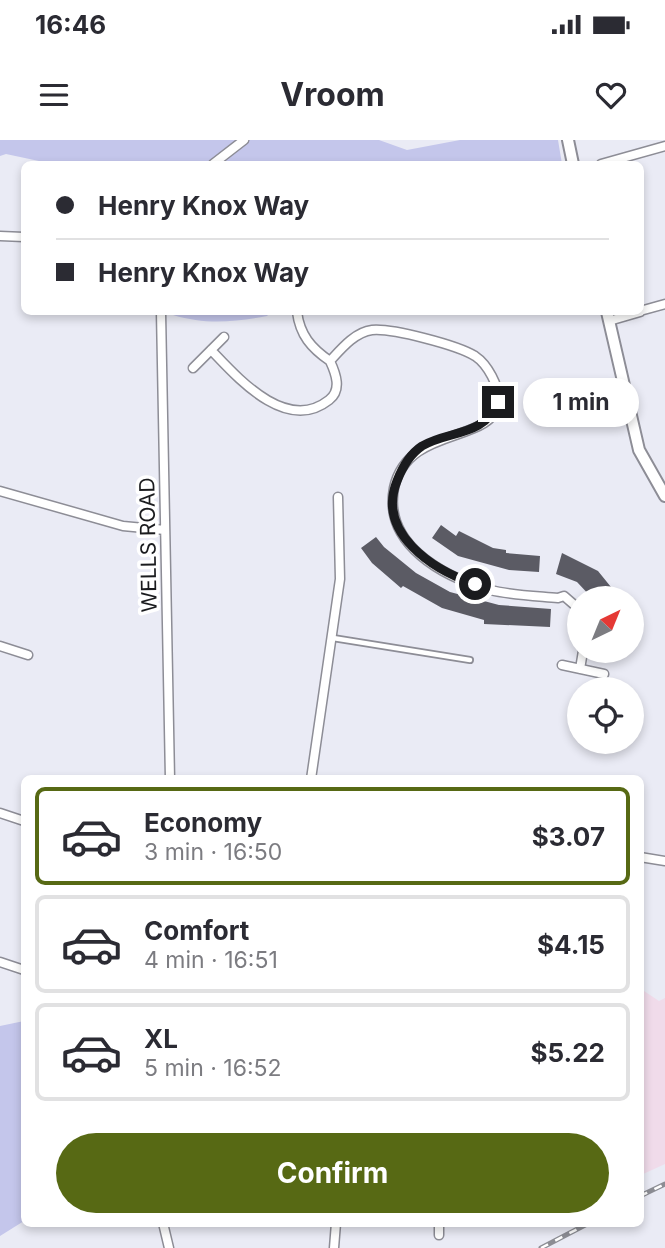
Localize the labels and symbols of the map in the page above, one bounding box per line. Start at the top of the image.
callout: 1 min [522,378,638,426]
route end [482,386,514,418]
street label: WELLS ROAD [134,477,162,613]
route start [459,568,491,600]
north arrow [567,586,644,663]

